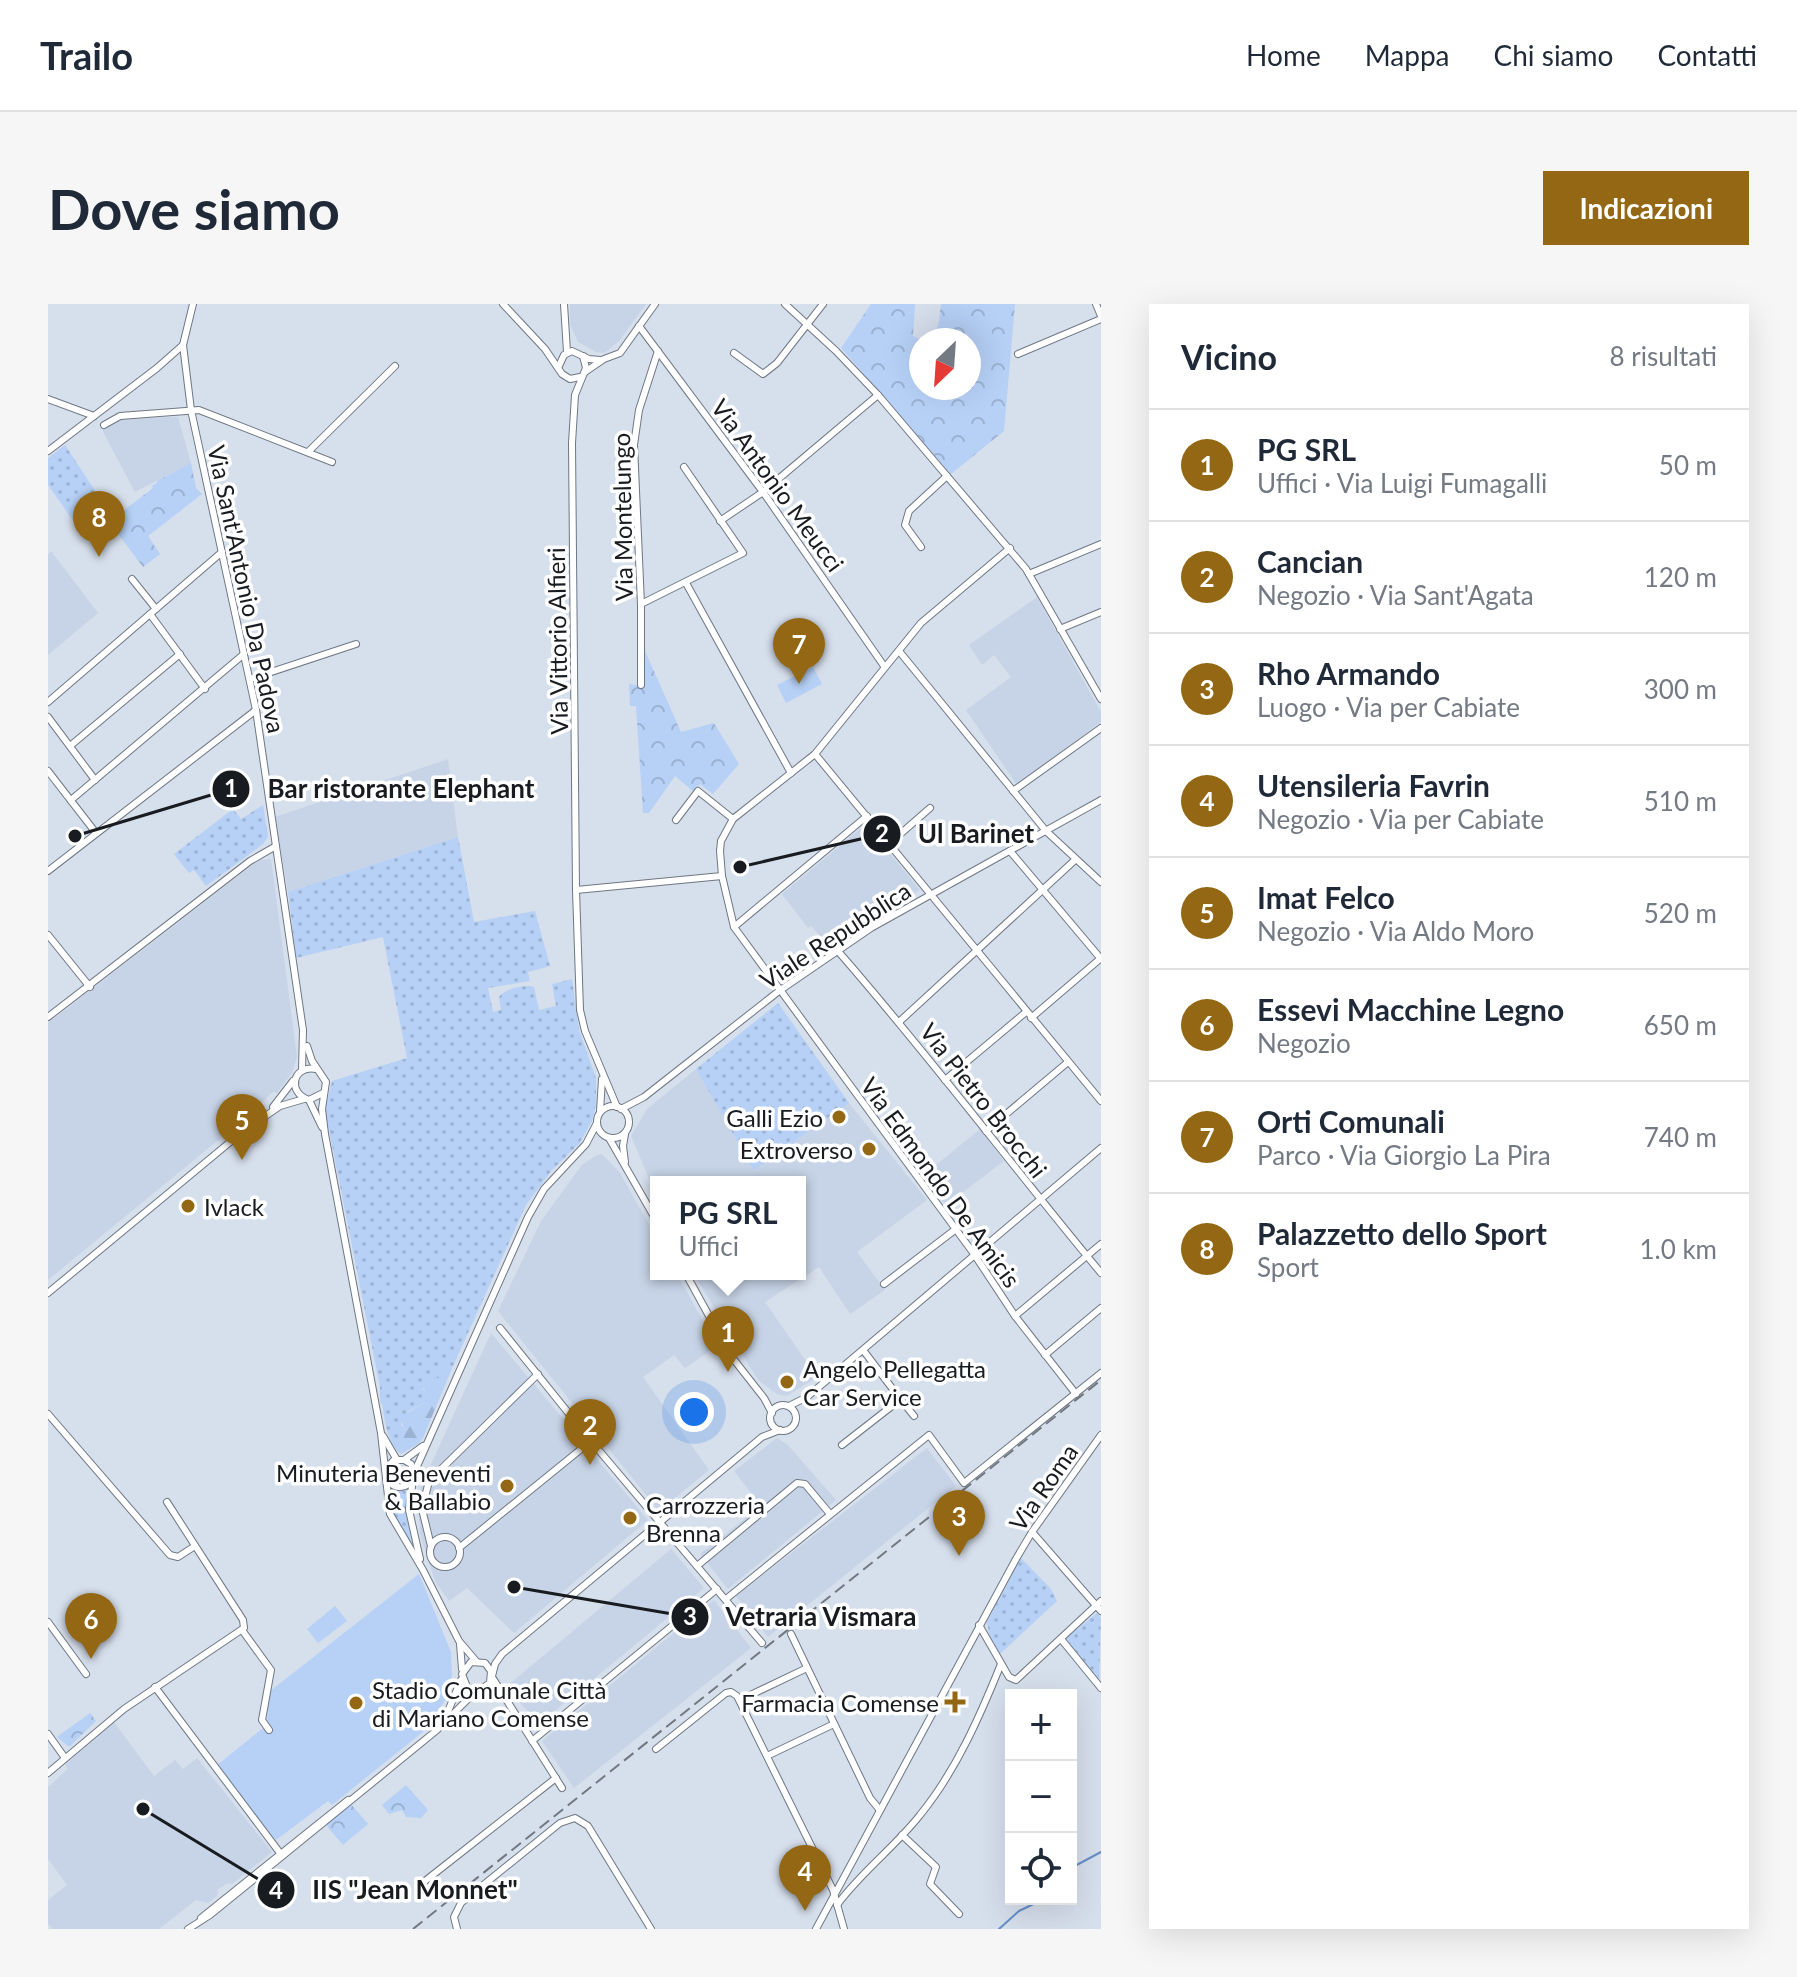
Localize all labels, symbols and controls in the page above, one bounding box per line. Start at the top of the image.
text: Trailo [40,32,133,78]
text: Home [1246,38,1321,72]
text: Mappa [1365,38,1450,72]
text: Chi siamo [1494,38,1613,72]
text: Contatti [1657,38,1757,72]
button: Indicazioni [1543,171,1749,245]
text: Dove siamo [48,175,340,242]
north arrow [909,328,981,400]
text: Vicino [1181,336,1277,377]
text: 8 risultati [1610,340,1717,372]
street label: Via Antonio Meucci [706,393,850,577]
text: PG SRL [1257,431,1356,467]
street label: Via Montelungo [606,433,638,601]
street label: Via Sant'Antonio Da Padova [202,442,292,736]
text: 1 [1199,449,1215,481]
text: 50 m [1659,449,1717,481]
text: Uffici · Via Luigi Fumagalli [1257,467,1547,499]
pin: 8 [73,491,125,557]
text: Cancian [1257,543,1363,579]
street label: Via Vittorio Alfieri [541,547,573,735]
text: 2 [1199,561,1215,593]
text: 120 m [1644,561,1717,593]
text: Negozio · Via Sant'Agata [1257,579,1534,611]
pin: 7 [773,618,825,684]
text: Rho Armando [1257,655,1440,691]
text: 3 [1199,673,1215,705]
text: 300 m [1644,673,1717,705]
text: Luogo · Via per Cabiate [1257,691,1520,723]
callout: Bar ristorante Elephant [211,764,550,814]
text: Utensileria Favrin [1257,767,1490,803]
text: Bar ristorante Elephant [268,772,535,804]
text: 1 [224,773,238,802]
text: 4 [1199,785,1215,817]
text: 510 m [1644,785,1717,817]
text: Negozio · Via per Cabiate [1257,803,1544,835]
callout: Ul Barinet [862,809,1050,859]
text: Ul Barinet [918,817,1035,849]
text: 2 [875,818,889,847]
street label: Viale Repubblica [754,875,916,995]
text: Imat Felco [1257,879,1395,915]
text: 5 [1199,897,1215,929]
text: 520 m [1644,897,1717,929]
text: Negozio · Via Aldo Moro [1257,915,1534,947]
text: Essevi Macchine Legno [1257,991,1564,1027]
text: 6 [1199,1009,1215,1041]
text: 650 m [1644,1009,1717,1041]
street label: Via Pietro Brocchi [915,1017,1053,1183]
text: Negozio [1257,1027,1351,1059]
street label: Via Edmondo De Amicis [855,1071,1027,1293]
pin: 5 [216,1094,268,1160]
place label: Galli Ezio [726,1103,823,1132]
text: Orti Comunali [1257,1103,1445,1139]
marker: Galli Ezio [830,1108,848,1126]
text: 7 [1199,1121,1215,1153]
text: 740 m [1644,1121,1717,1153]
place label: Extroverso [740,1135,853,1164]
text: Parco · Via Giorgio La Pira [1257,1139,1551,1171]
marker: Extroverso [860,1140,878,1158]
popup [650,1176,806,1280]
place label: Ivlack [204,1192,265,1221]
text: PG SRL [679,1194,777,1230]
marker: Ivlack [179,1197,197,1215]
text: Palazzetto dello Sport [1257,1215,1547,1251]
text: Uffici [679,1230,739,1262]
text: 8 [1199,1233,1215,1265]
text: 1.0 km [1639,1233,1717,1265]
text: Sport [1257,1251,1319,1283]
pin: 1 [702,1306,754,1372]
place label: Angelo Pellegatta Car Service [803,1354,986,1411]
marker: Angelo Pellegatta Car Service [778,1373,796,1391]
your location [674,1392,714,1432]
pin: 2 [564,1399,616,1465]
street label: Via Roma [1003,1438,1083,1536]
place label: Minuteria Beneventi & Ballabio [276,1458,491,1515]
marker: Minuteria Beneventi & Ballabio [498,1477,516,1495]
place label: Carrozzeria Brenna [646,1490,765,1547]
pin: 3 [933,1490,985,1556]
marker: Carrozzeria Brenna [621,1509,639,1527]
callout: Vetraria Vismara [670,1592,933,1642]
pin: 6 [65,1593,117,1659]
text: Vetraria Vismara [725,1600,916,1632]
text: 3 [683,1601,697,1630]
place label: Stadio Comunale Città di Mariano Comense [372,1675,606,1732]
place label: Farmacia Comense [741,1688,939,1717]
map controls [1005,1689,1077,1905]
button: + [1005,1689,1077,1761]
marker: Farmacia Comense [946,1693,964,1711]
marker: Stadio Comunale Città di Mariano Comense [347,1694,365,1712]
button: − [1005,1761,1077,1833]
button: locate [1005,1833,1077,1905]
pin: 4 [779,1845,831,1911]
callout: IIS "Jean Monnet" [256,1865,534,1915]
text: IIS "Jean Monnet" [312,1873,518,1905]
text: 4 [269,1875,283,1904]

